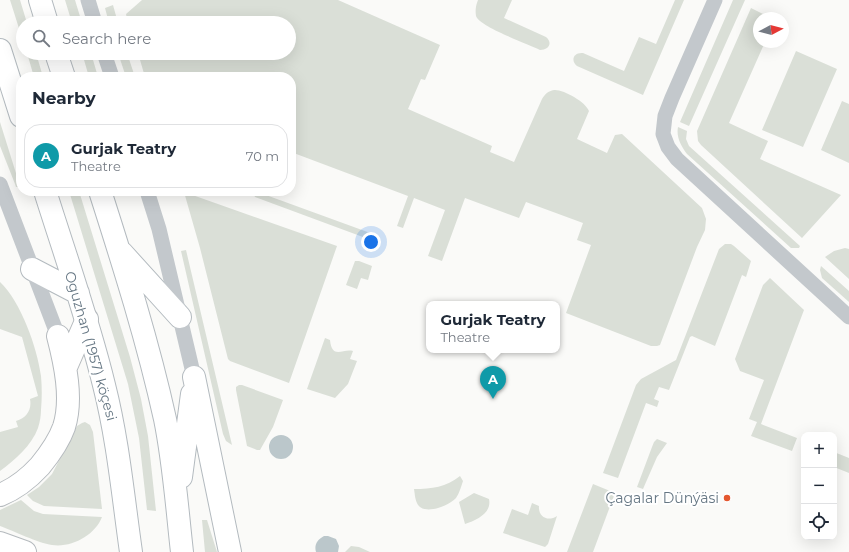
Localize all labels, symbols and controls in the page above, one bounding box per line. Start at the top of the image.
north arrow [753,12,789,48]
search box [16,16,296,60]
icon: search [30,27,52,49]
text: Search here [62,29,151,48]
text: Nearby [32,88,96,108]
text: Gurjak Teatry [71,139,176,158]
text: A [41,148,51,164]
text: 70 m [246,148,279,164]
text: Theatre [71,158,121,174]
your location [361,232,381,252]
street label: Oguzhan (1957) köçesi [61,269,121,423]
popup [426,301,560,353]
text: Gurjak Teatry [440,310,546,329]
text: Theatre [440,329,490,345]
pin: A [480,366,506,399]
map controls [801,432,837,540]
button: + [801,432,837,468]
button: − [801,468,837,504]
place label: Çagalar Dünýäsi [605,489,719,507]
marker: Çagalar Dünýäsi [722,493,732,503]
button: locate [801,504,837,540]

